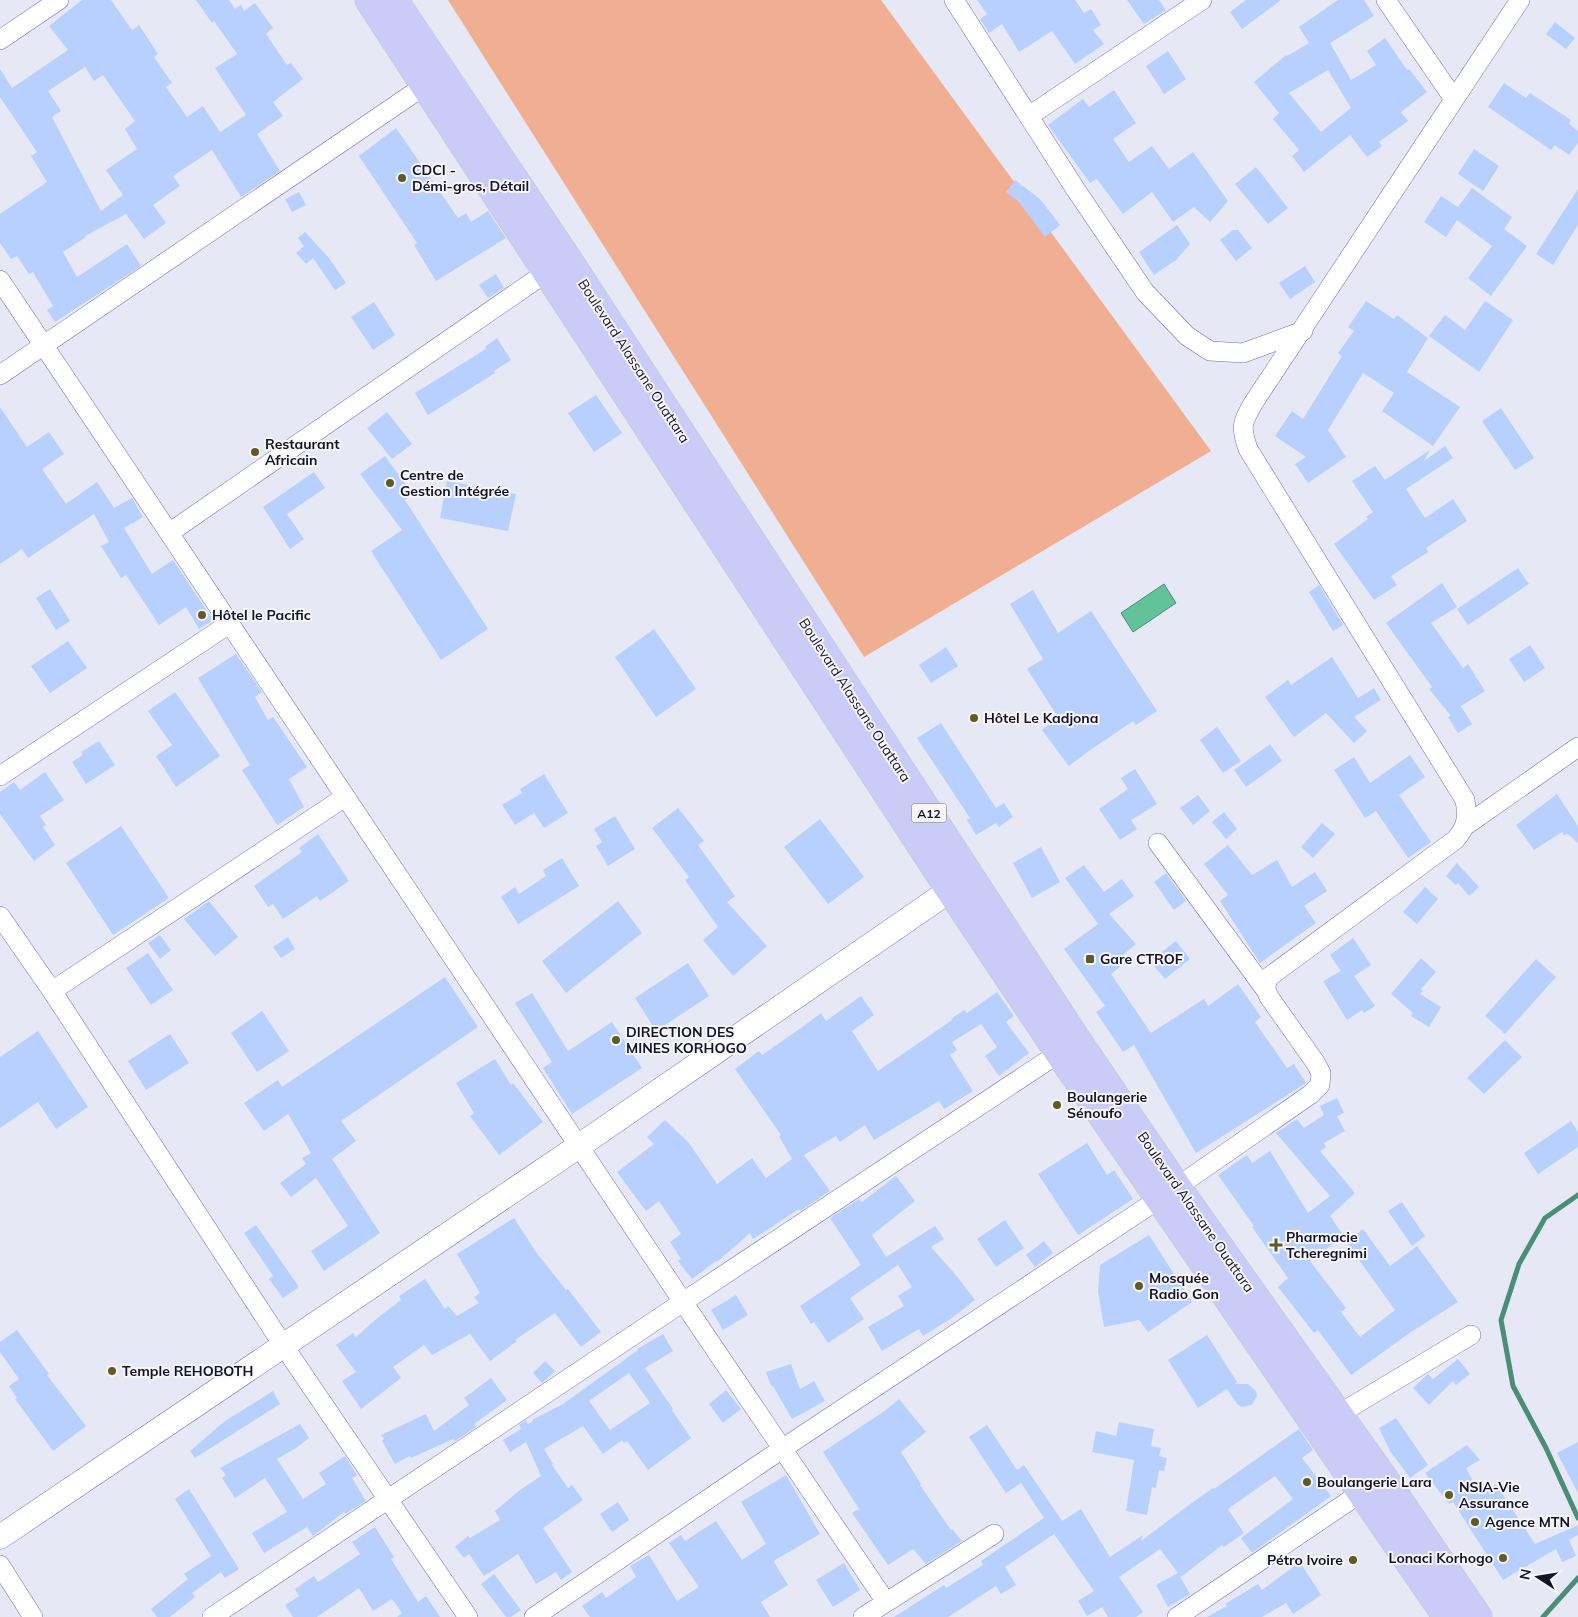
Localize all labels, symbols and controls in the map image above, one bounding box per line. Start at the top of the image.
place label: CDCI - Démi-gros, Détail [412,161,529,195]
marker: CDCI - Démi-gros, Détail [396,172,408,184]
street label: Boulevard Alassane Ouattara [574,276,694,446]
place label: Restaurant Africain [265,435,340,469]
marker: Restaurant Africain [249,446,261,458]
place label: Centre de Gestion Intégrée [400,466,510,500]
marker: Centre de Gestion Intégrée [384,477,396,489]
place label: Hôtel le Pacific [212,606,311,624]
marker: Hôtel le Pacific [196,609,208,621]
street label: Boulevard Alassane Ouattara [795,615,915,785]
place label: Hôtel Le Kadjona [984,709,1098,727]
marker: Hôtel Le Kadjona [968,712,980,724]
road number: A12 [912,804,946,822]
place label: Gare CTROF [1100,950,1183,968]
marker: Gare CTROF [1084,953,1096,965]
place label: DIRECTION DES MINES KORHOGO [626,1023,747,1057]
marker: DIRECTION DES MINES KORHOGO [610,1034,622,1046]
place label: Boulangerie Sénoufo [1067,1088,1148,1122]
marker: Boulangerie Sénoufo [1051,1099,1063,1111]
street label: Boulevard Alassane Ouattara [1134,1128,1258,1296]
place label: Pharmacie Tcheregnimi [1286,1228,1367,1262]
marker: Pharmacie Tcheregnimi [1270,1239,1282,1251]
place label: Mosquée Radio Gon [1149,1269,1219,1303]
marker: Mosquée Radio Gon [1133,1280,1145,1292]
place label: Temple REHOBOTH [122,1362,253,1380]
marker: Temple REHOBOTH [106,1365,118,1377]
place label: Boulangerie Lara [1317,1473,1432,1491]
marker: Boulangerie Lara [1301,1476,1313,1488]
place label: NSIA-Vie Assurance [1459,1478,1529,1512]
marker: NSIA-Vie Assurance [1443,1489,1455,1501]
place label: Agence MTN [1485,1513,1570,1531]
marker: Agence MTN [1469,1516,1481,1528]
place label: Lonaci Korhogo [1389,1549,1493,1567]
place label: Pétro Ivoire [1267,1551,1343,1569]
marker: Lonaci Korhogo [1497,1552,1509,1564]
north arrow [1513,1552,1563,1602]
marker: Pétro Ivoire [1347,1554,1359,1566]
text: N [1515,1567,1535,1581]

